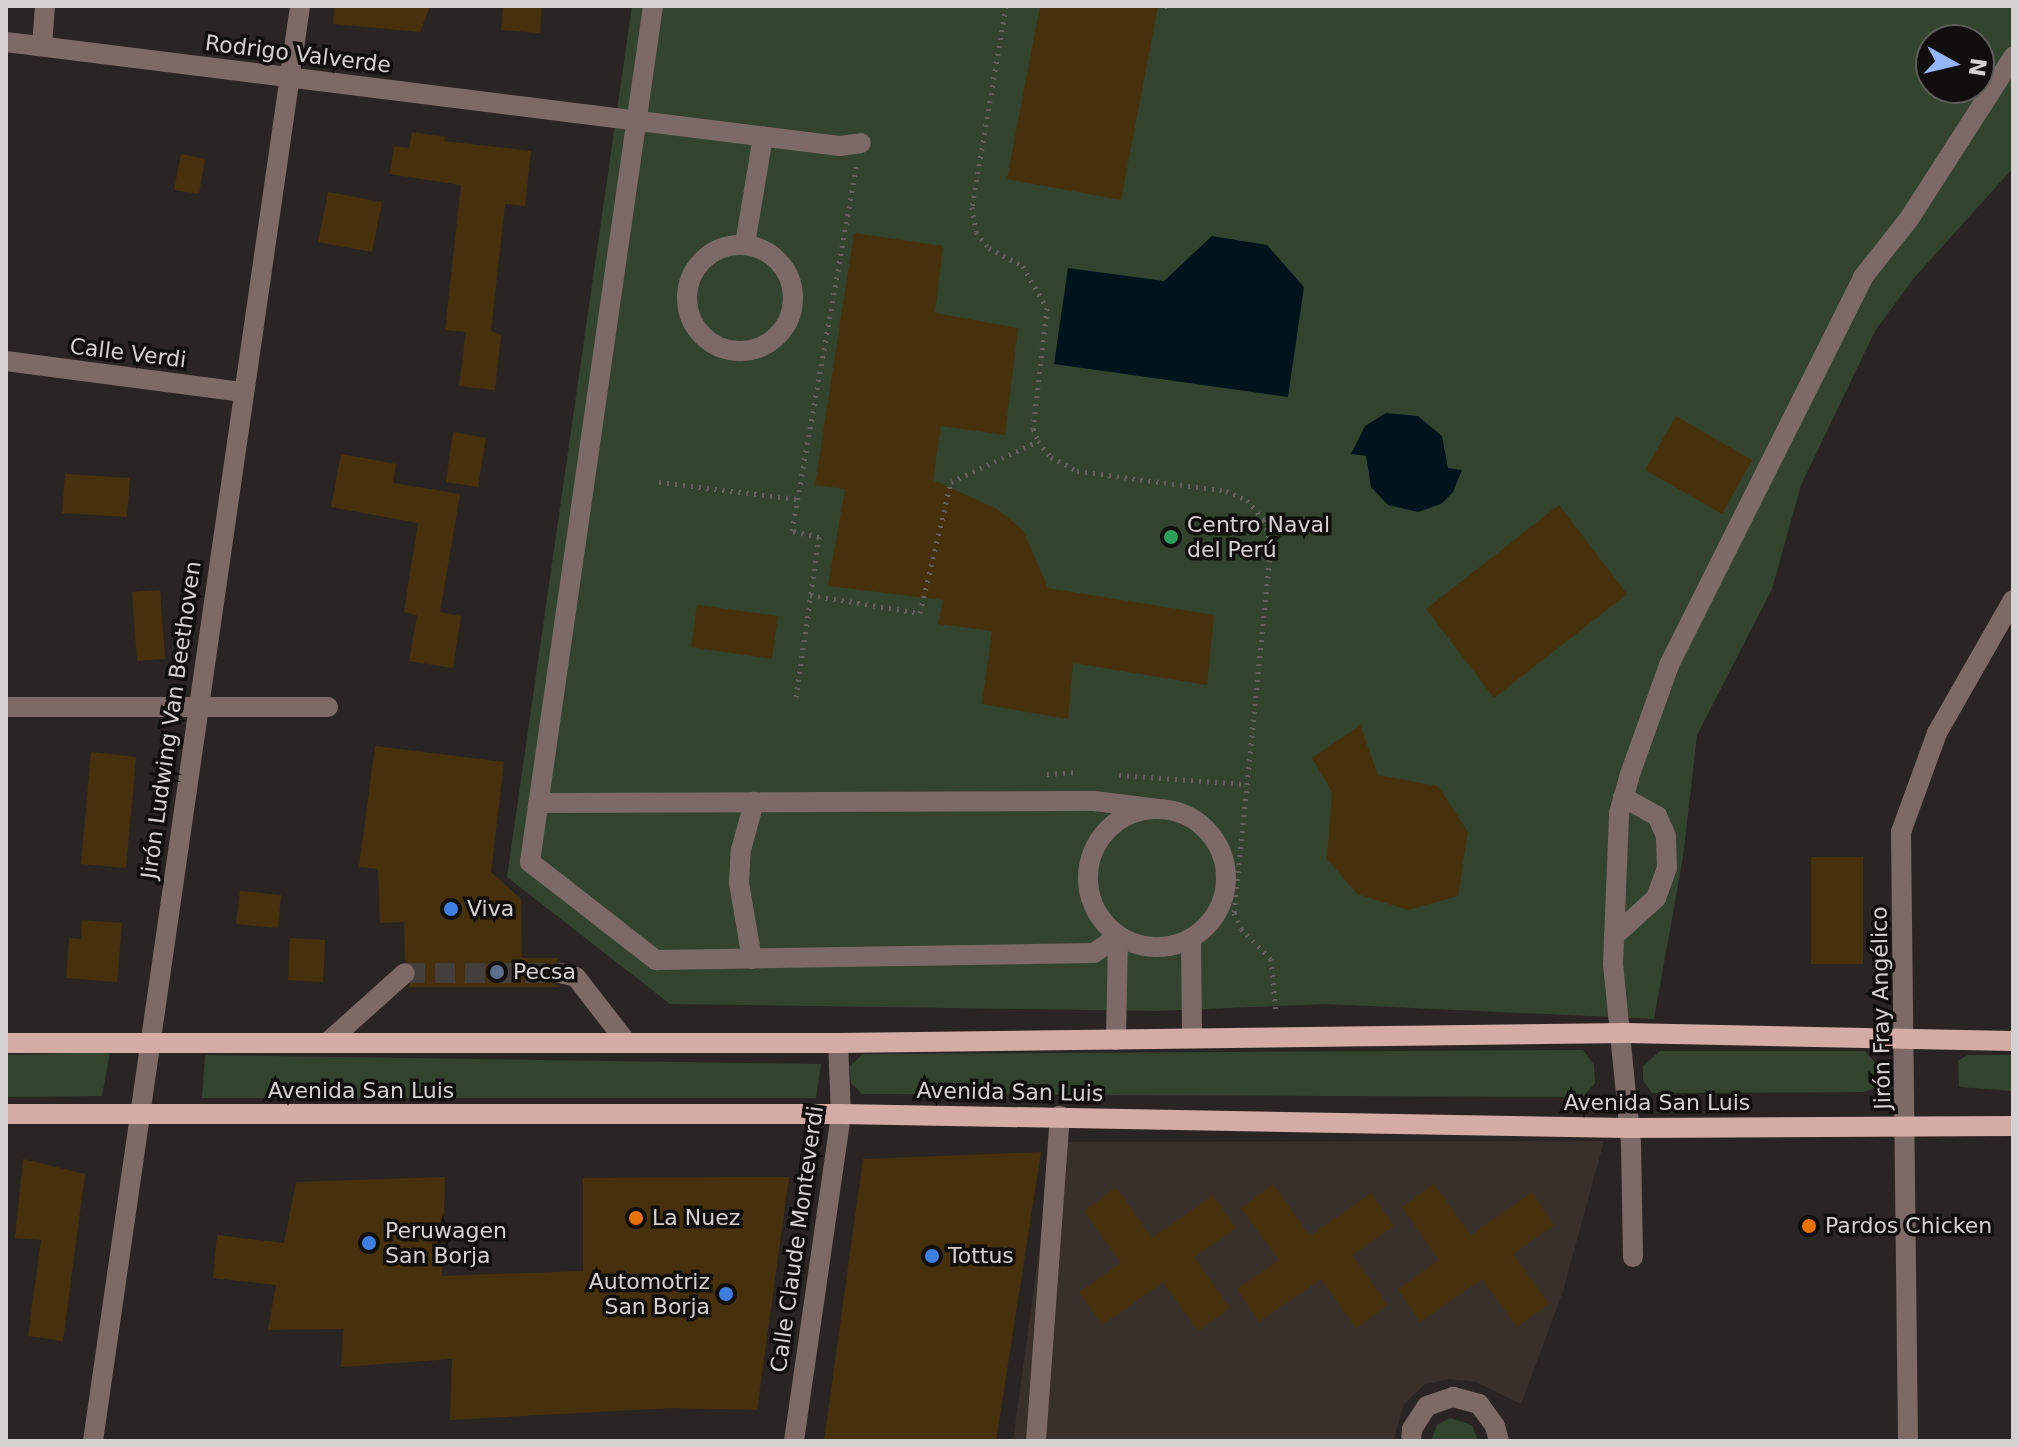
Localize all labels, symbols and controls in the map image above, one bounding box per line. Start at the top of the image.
north arrow [1915,24,1995,104]
street label: Rodrigo Valverde [204,30,392,78]
text: N [1964,56,1991,78]
street label: Calle Verdi [68,333,188,373]
place label: Centro Naval del Perú [1187,511,1330,562]
marker: Centro Naval del Perú [1162,528,1180,546]
street label: Jirón Ludwing Van Beethoven [136,559,206,881]
place label: Viva [467,896,514,922]
marker: Viva [442,900,460,918]
street label: Jirón Fray Angélico [1866,906,1896,1110]
place label: Pecsa [513,959,576,985]
marker: Pecsa [488,963,506,981]
street label: Avenida San Luis [916,1077,1104,1107]
street label: Avenida San Luis [268,1078,454,1104]
street label: Avenida San Luis [1564,1090,1750,1116]
street label: Calle Claude Monteverdi [765,1104,829,1374]
place label: La Nuez [652,1205,740,1231]
marker: La Nuez [627,1209,645,1227]
place label: Pardos Chicken [1825,1213,1992,1239]
place label: Peruwagen San Borja [385,1217,507,1268]
marker: Pardos Chicken [1800,1217,1818,1235]
marker: Peruwagen San Borja [360,1234,378,1252]
place label: Tottus [948,1243,1014,1269]
marker: Tottus [923,1247,941,1265]
place label: Automotriz San Borja [589,1268,710,1320]
marker: Automotriz San Borja [717,1285,735,1303]

